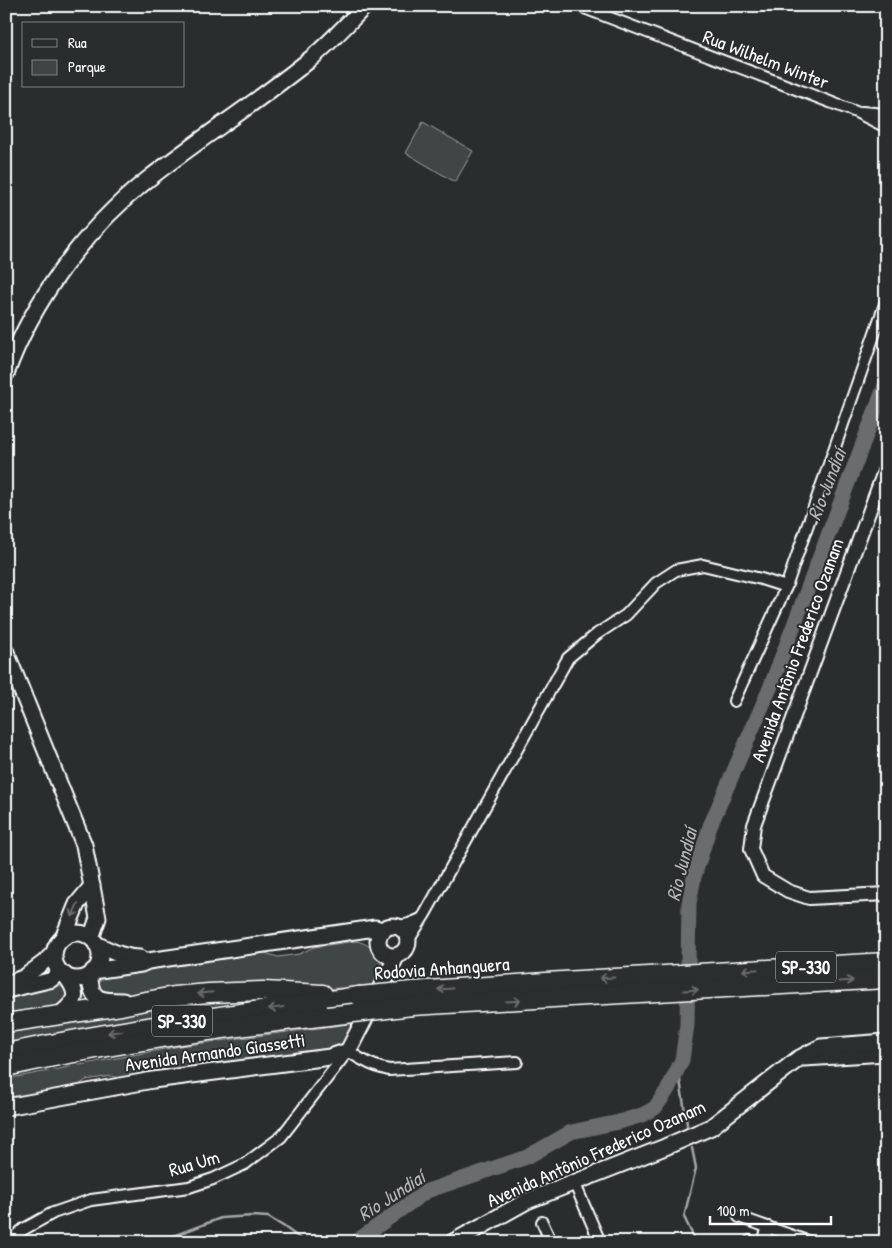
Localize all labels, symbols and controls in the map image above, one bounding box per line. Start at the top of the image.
legend [22,22,185,88]
street label: Rua Wilhelm Winter [699,23,833,95]
text: Rua [68,32,87,53]
text: Parque [68,56,106,77]
water label: Rio Jundiaí [800,442,853,524]
street label: Avenida Antônio Frederico Ozanam [744,534,850,766]
water label: Rio Jundiaí [659,822,704,904]
one-way arrow [69,902,79,917]
street label: Rodovia Anhanguera [374,950,511,986]
road number: SP-330 [776,952,836,982]
one-way arrow [742,966,758,975]
one-way arrow [599,974,615,983]
one-way arrow [838,977,854,986]
one-way arrow [437,984,453,994]
one-way arrow [683,986,699,995]
one-way arrow [197,988,213,998]
one-way arrow [505,996,521,1005]
one-way arrow [268,1003,284,1013]
road number: SP-330 [152,1006,212,1036]
street label: Avenida Armando Giassetti [123,1026,307,1078]
one-way arrow [107,1028,123,1038]
street label: Avenida Antônio Frederico Ozanam [483,1093,709,1213]
street label: Rua Um [166,1143,222,1183]
water label: Rio Jundiaí [352,1162,432,1227]
scale bar [710,1193,831,1225]
text: 100 m [717,1200,750,1221]

